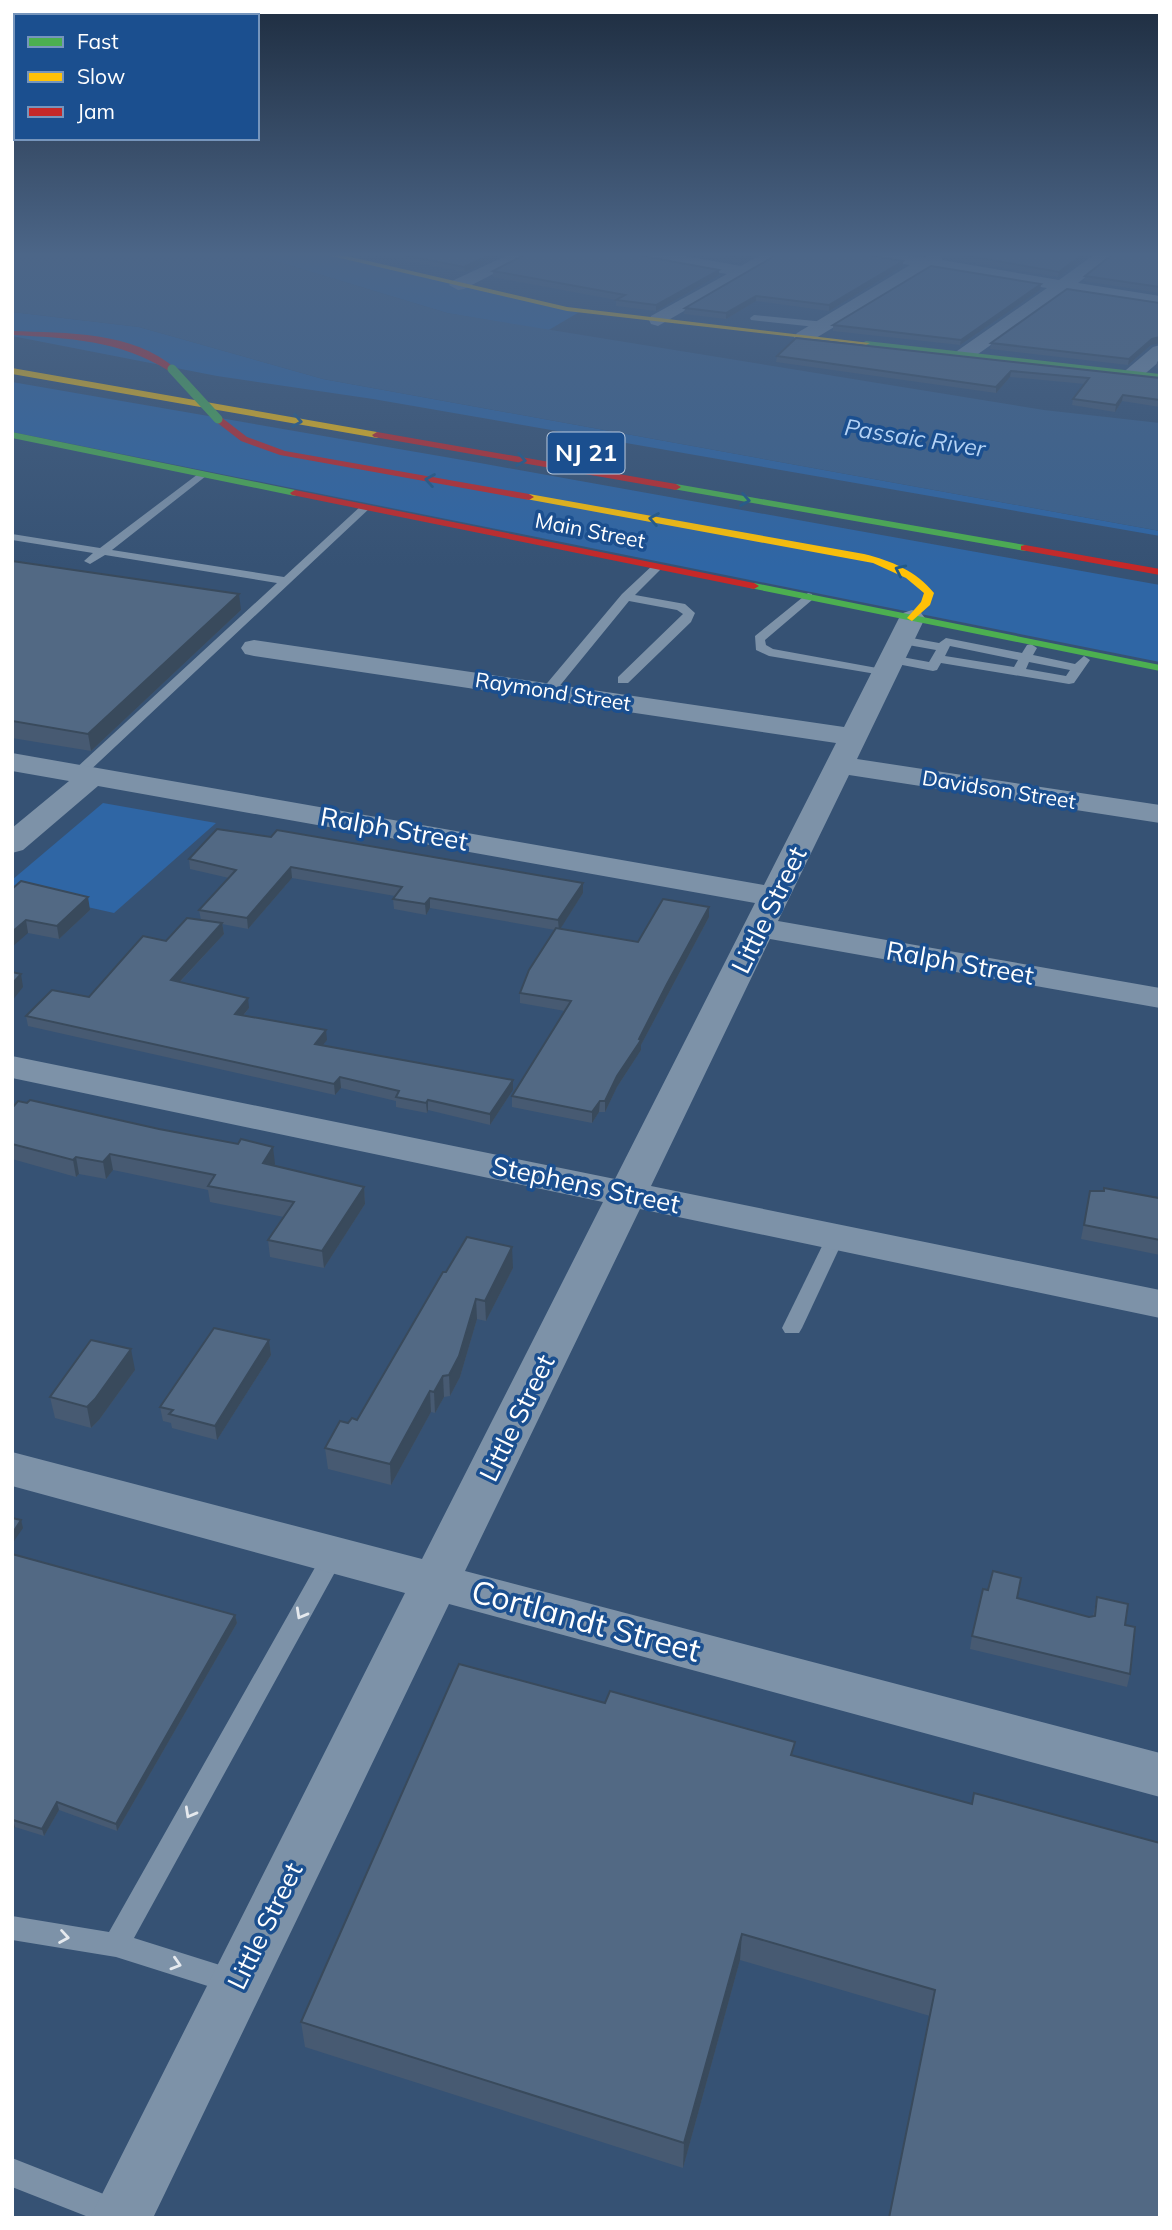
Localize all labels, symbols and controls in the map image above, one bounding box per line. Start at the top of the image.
legend [14,14,259,140]
text: Fast [77,28,119,54]
text: Slow [77,63,125,89]
text: Jam [77,98,115,124]
water label: Passaic River [843,412,989,463]
one-way arrow [291,413,303,428]
road number: NJ 21 [548,432,624,474]
one-way arrow [515,452,527,467]
one-way arrow [424,473,436,488]
one-way arrow [739,491,751,506]
street label: Main Street [533,507,647,553]
one-way arrow [648,513,660,528]
one-way arrow [895,564,907,578]
street label: Raymond Street [474,666,633,716]
street label: Davidson Street [920,764,1078,814]
street label: Ralph Street [318,799,470,858]
street label: Little Street [724,841,813,979]
street label: Ralph Street [884,933,1036,992]
street label: Stephens Street [489,1149,683,1221]
street label: Little Street [472,1349,561,1487]
street label: Cortlandt Street [467,1570,705,1670]
one-way arrow [296,1607,309,1619]
one-way arrow [185,1805,198,1818]
street label: Little Street [220,1857,309,1995]
one-way arrow [58,1929,70,1944]
one-way arrow [170,1955,182,1970]

